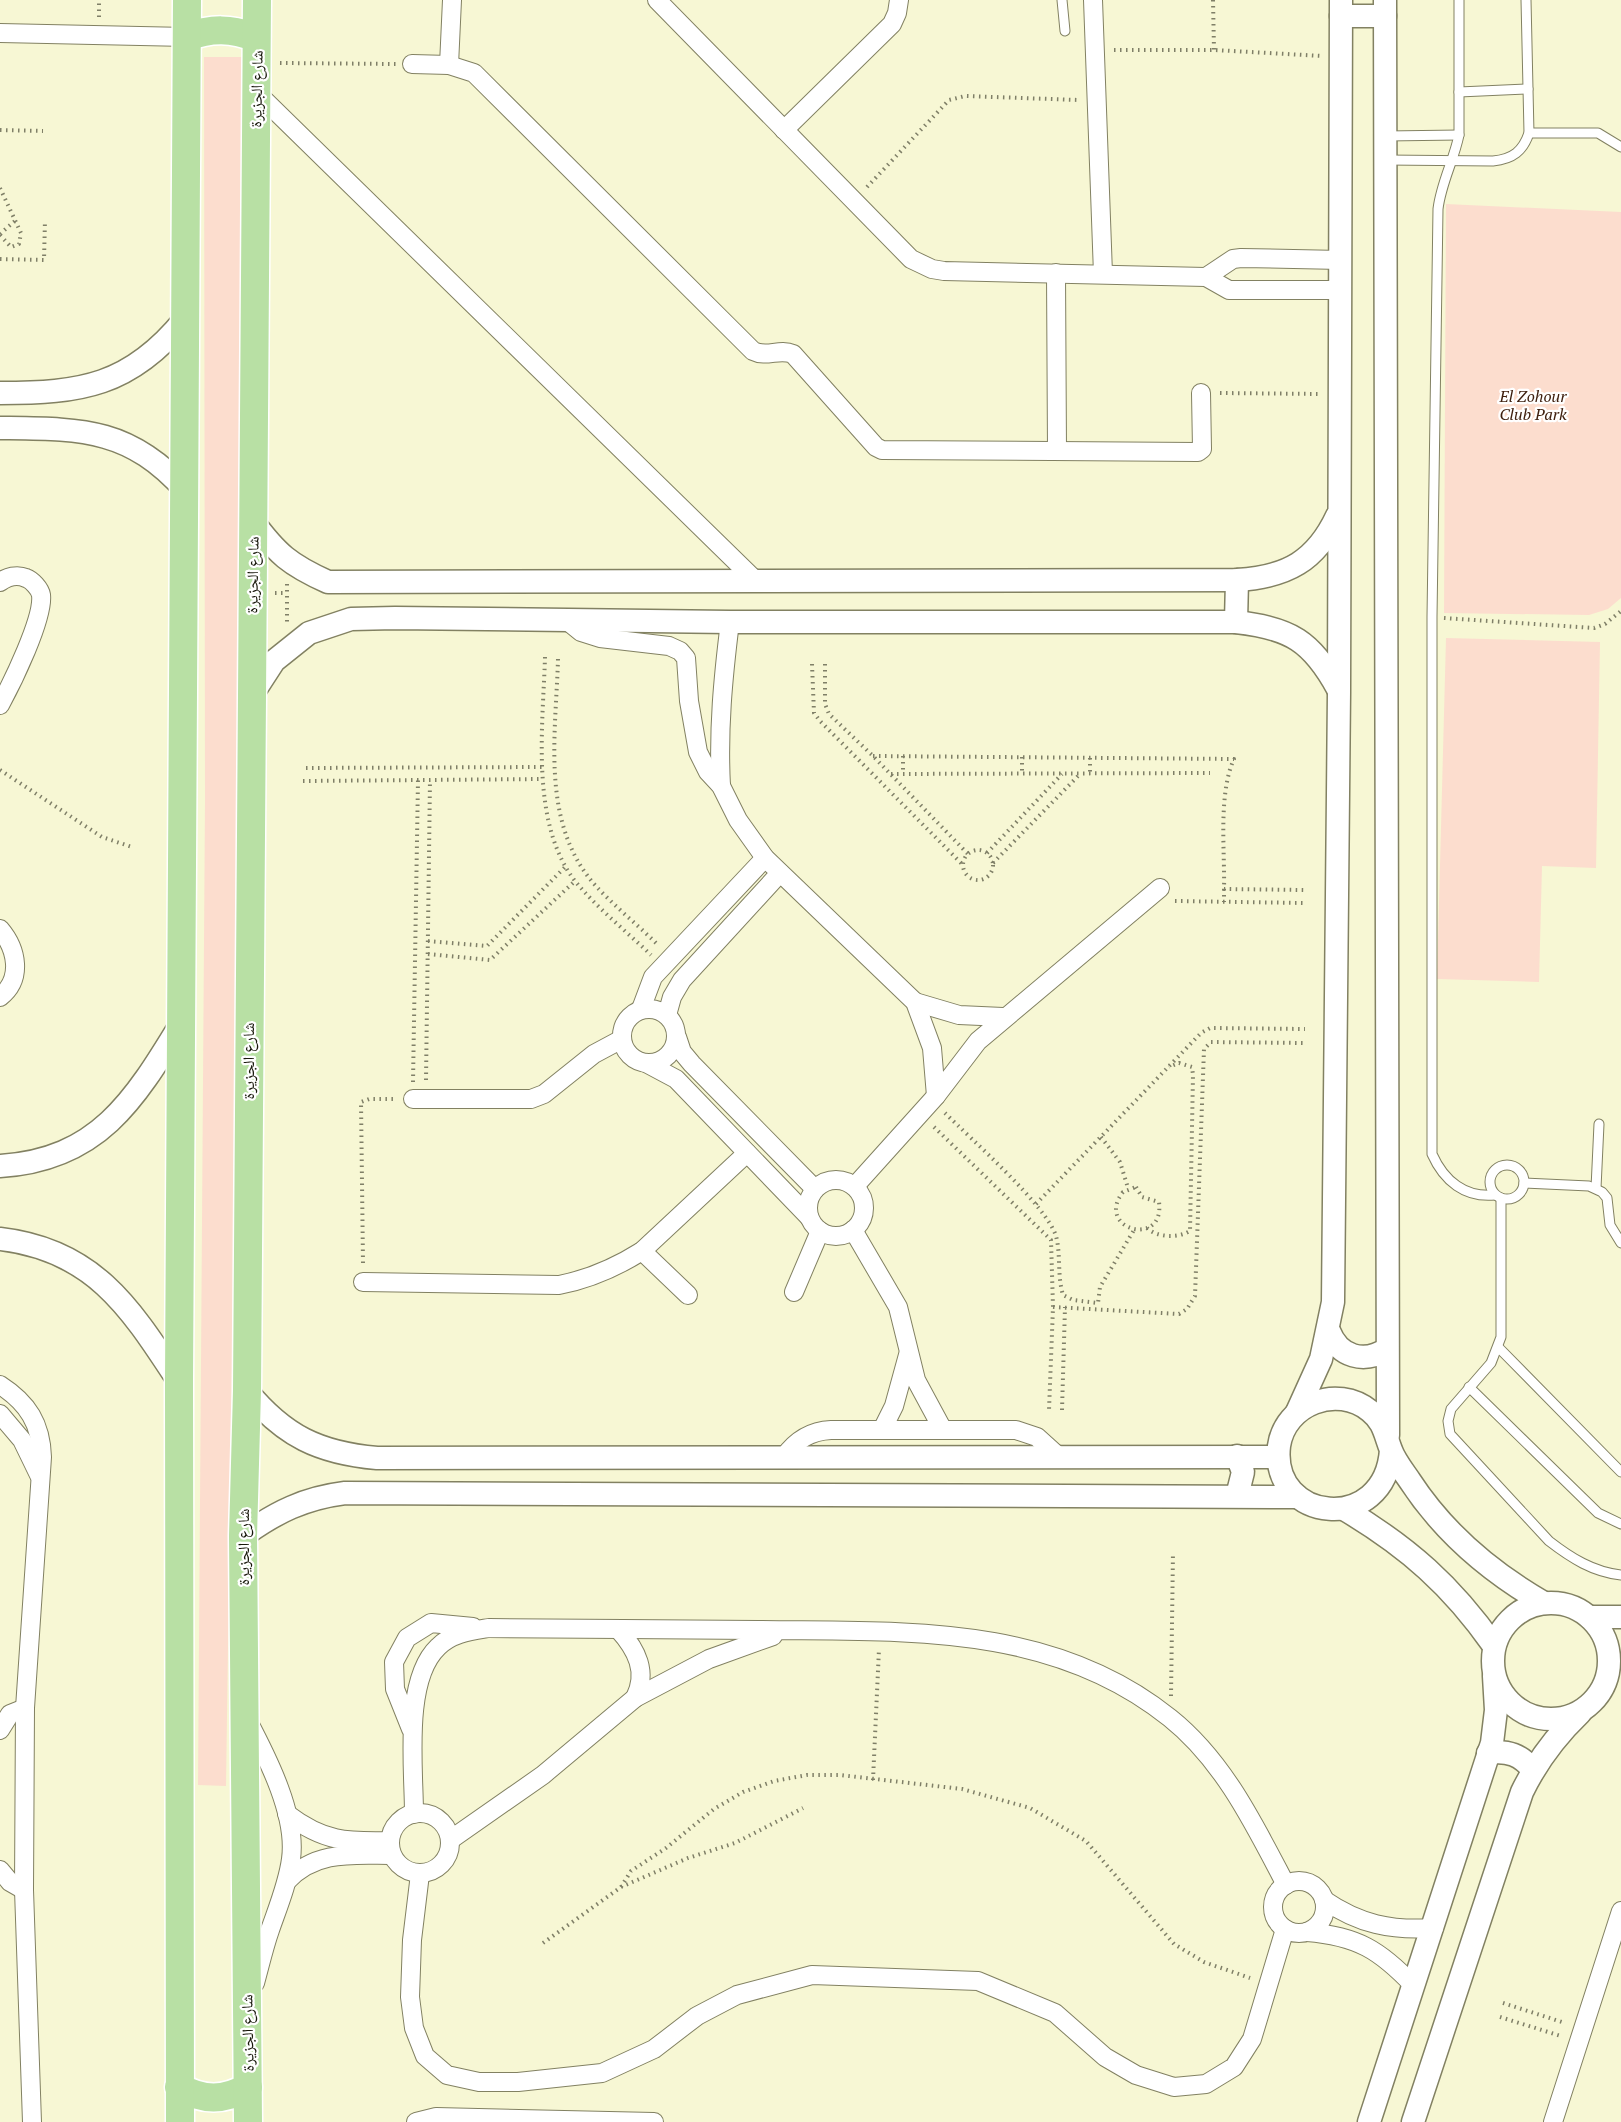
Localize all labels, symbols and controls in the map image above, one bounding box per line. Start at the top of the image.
street label: شارع الجزيرة [244,50,268,128]
park label: El Zohour Club Park [1499,385,1567,425]
street label: شارع الجزيرة [240,536,264,614]
street label: شارع الجزيرة [237,1022,259,1100]
street label: شارع الجزيرة [232,1508,254,1586]
street label: شارع الجزيرة [235,1994,259,2072]

